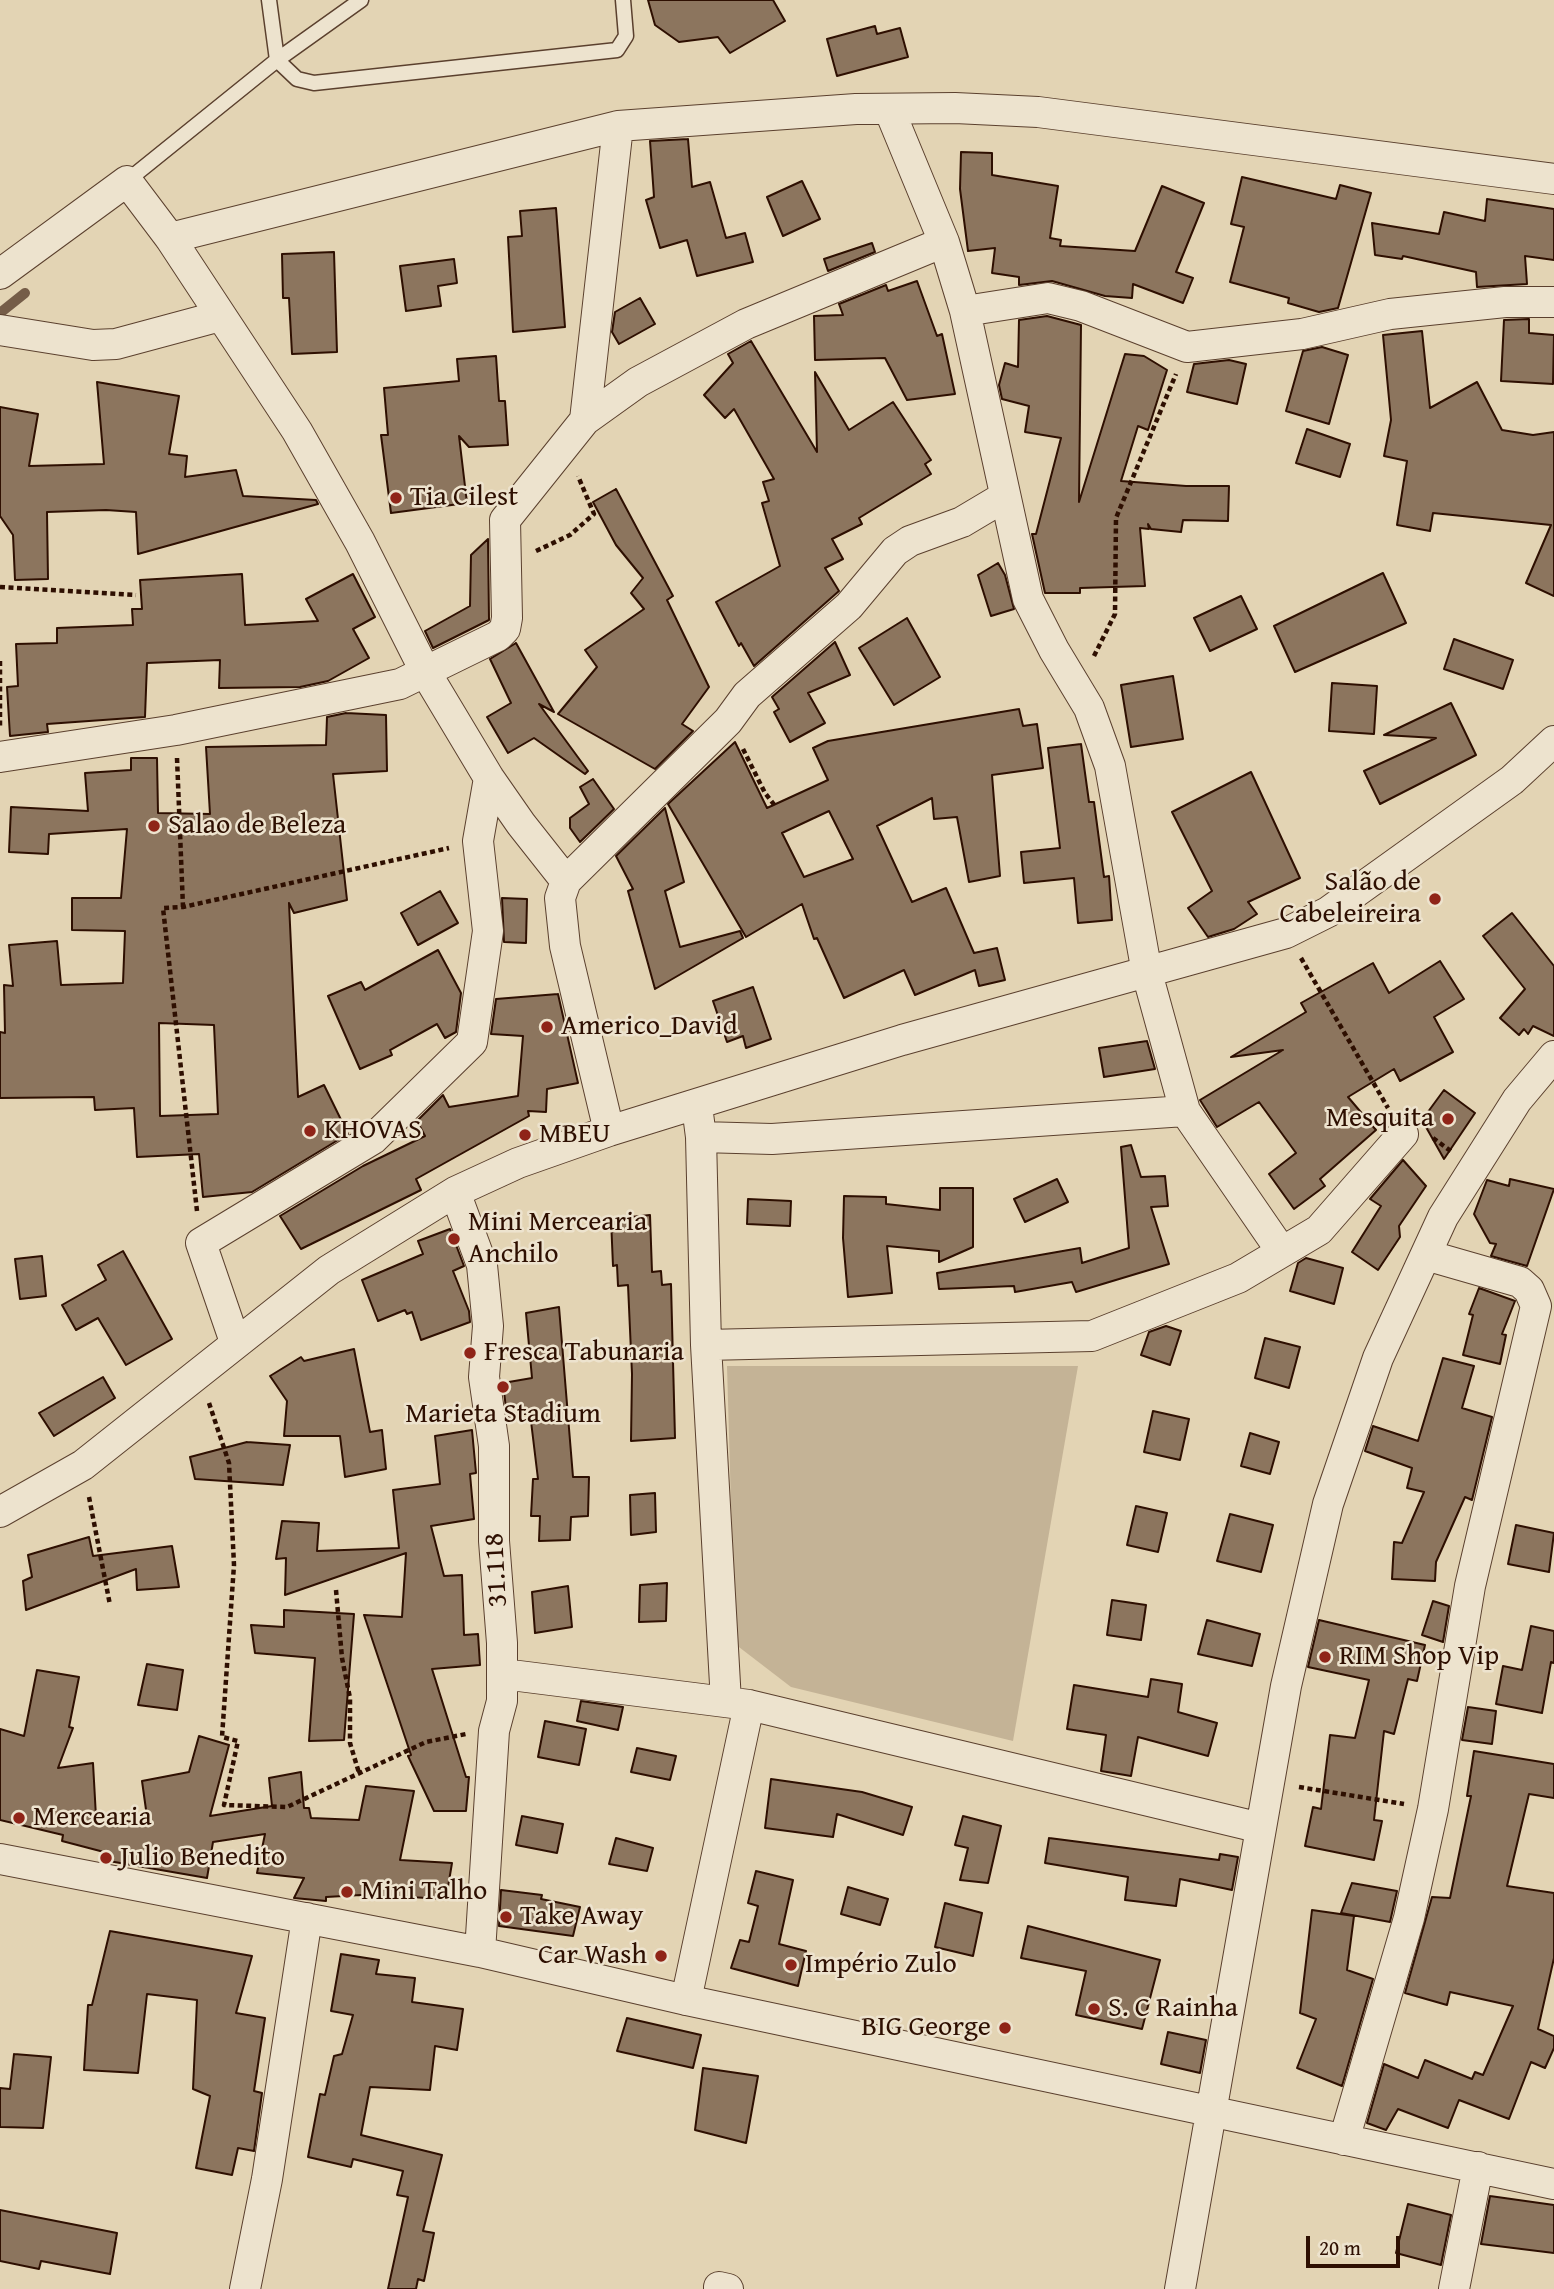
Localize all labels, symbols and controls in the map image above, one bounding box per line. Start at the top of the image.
place label: Tia Cilest [410,481,518,515]
marker: Tia Cilest [388,490,404,506]
place label: Salao de Beleza [168,809,346,843]
marker: Salao de Beleza [146,818,162,834]
place label: Salão de Cabeleireira [1279,866,1421,932]
marker: Salão de Cabeleireira [1427,891,1443,907]
place label: Americo_David [561,1010,738,1044]
marker: Americo_David [539,1019,555,1035]
place label: Mesquita [1326,1102,1434,1136]
marker: Mesquita [1440,1111,1456,1127]
place label: KHOVAS [324,1114,422,1148]
place label: MBEU [539,1118,610,1152]
marker: KHOVAS [302,1123,318,1139]
marker: MBEU [517,1127,533,1143]
place label: Mini Mercearia Anchilo [468,1206,647,1272]
marker: Mini Mercearia Anchilo [446,1231,462,1247]
place label: Fresca Tabunaria [484,1336,684,1370]
marker: Fresca Tabunaria [462,1345,478,1361]
marker: Marieta Stadium [495,1379,511,1395]
place label: Marieta Stadium [405,1398,601,1432]
street label: 31.118 [478,1532,516,1608]
place label: RIM Shop Vip [1339,1640,1499,1674]
marker: RIM Shop Vip [1317,1649,1333,1665]
place label: Mercearia [33,1801,152,1835]
marker: Mercearia [11,1810,27,1826]
place label: Julio Benedito [120,1841,285,1875]
marker: Julio Benedito [98,1850,114,1866]
place label: Mini Talho [361,1875,487,1909]
marker: Mini Talho [339,1884,355,1900]
place label: Take Away [520,1900,643,1934]
marker: Take Away [498,1909,514,1925]
place label: Car Wash [538,1939,647,1973]
marker: Car Wash [653,1948,669,1964]
place label: Império Zulo [805,1948,957,1982]
marker: Império Zulo [783,1957,799,1973]
place label: S. C Rainha [1108,1992,1238,2026]
marker: S. C Rainha [1086,2001,1102,2017]
place label: BIG George [861,2011,991,2045]
marker: BIG George [997,2020,1013,2036]
scale bar [1309,2222,1404,2266]
text: 20 m [1319,2232,1361,2263]

